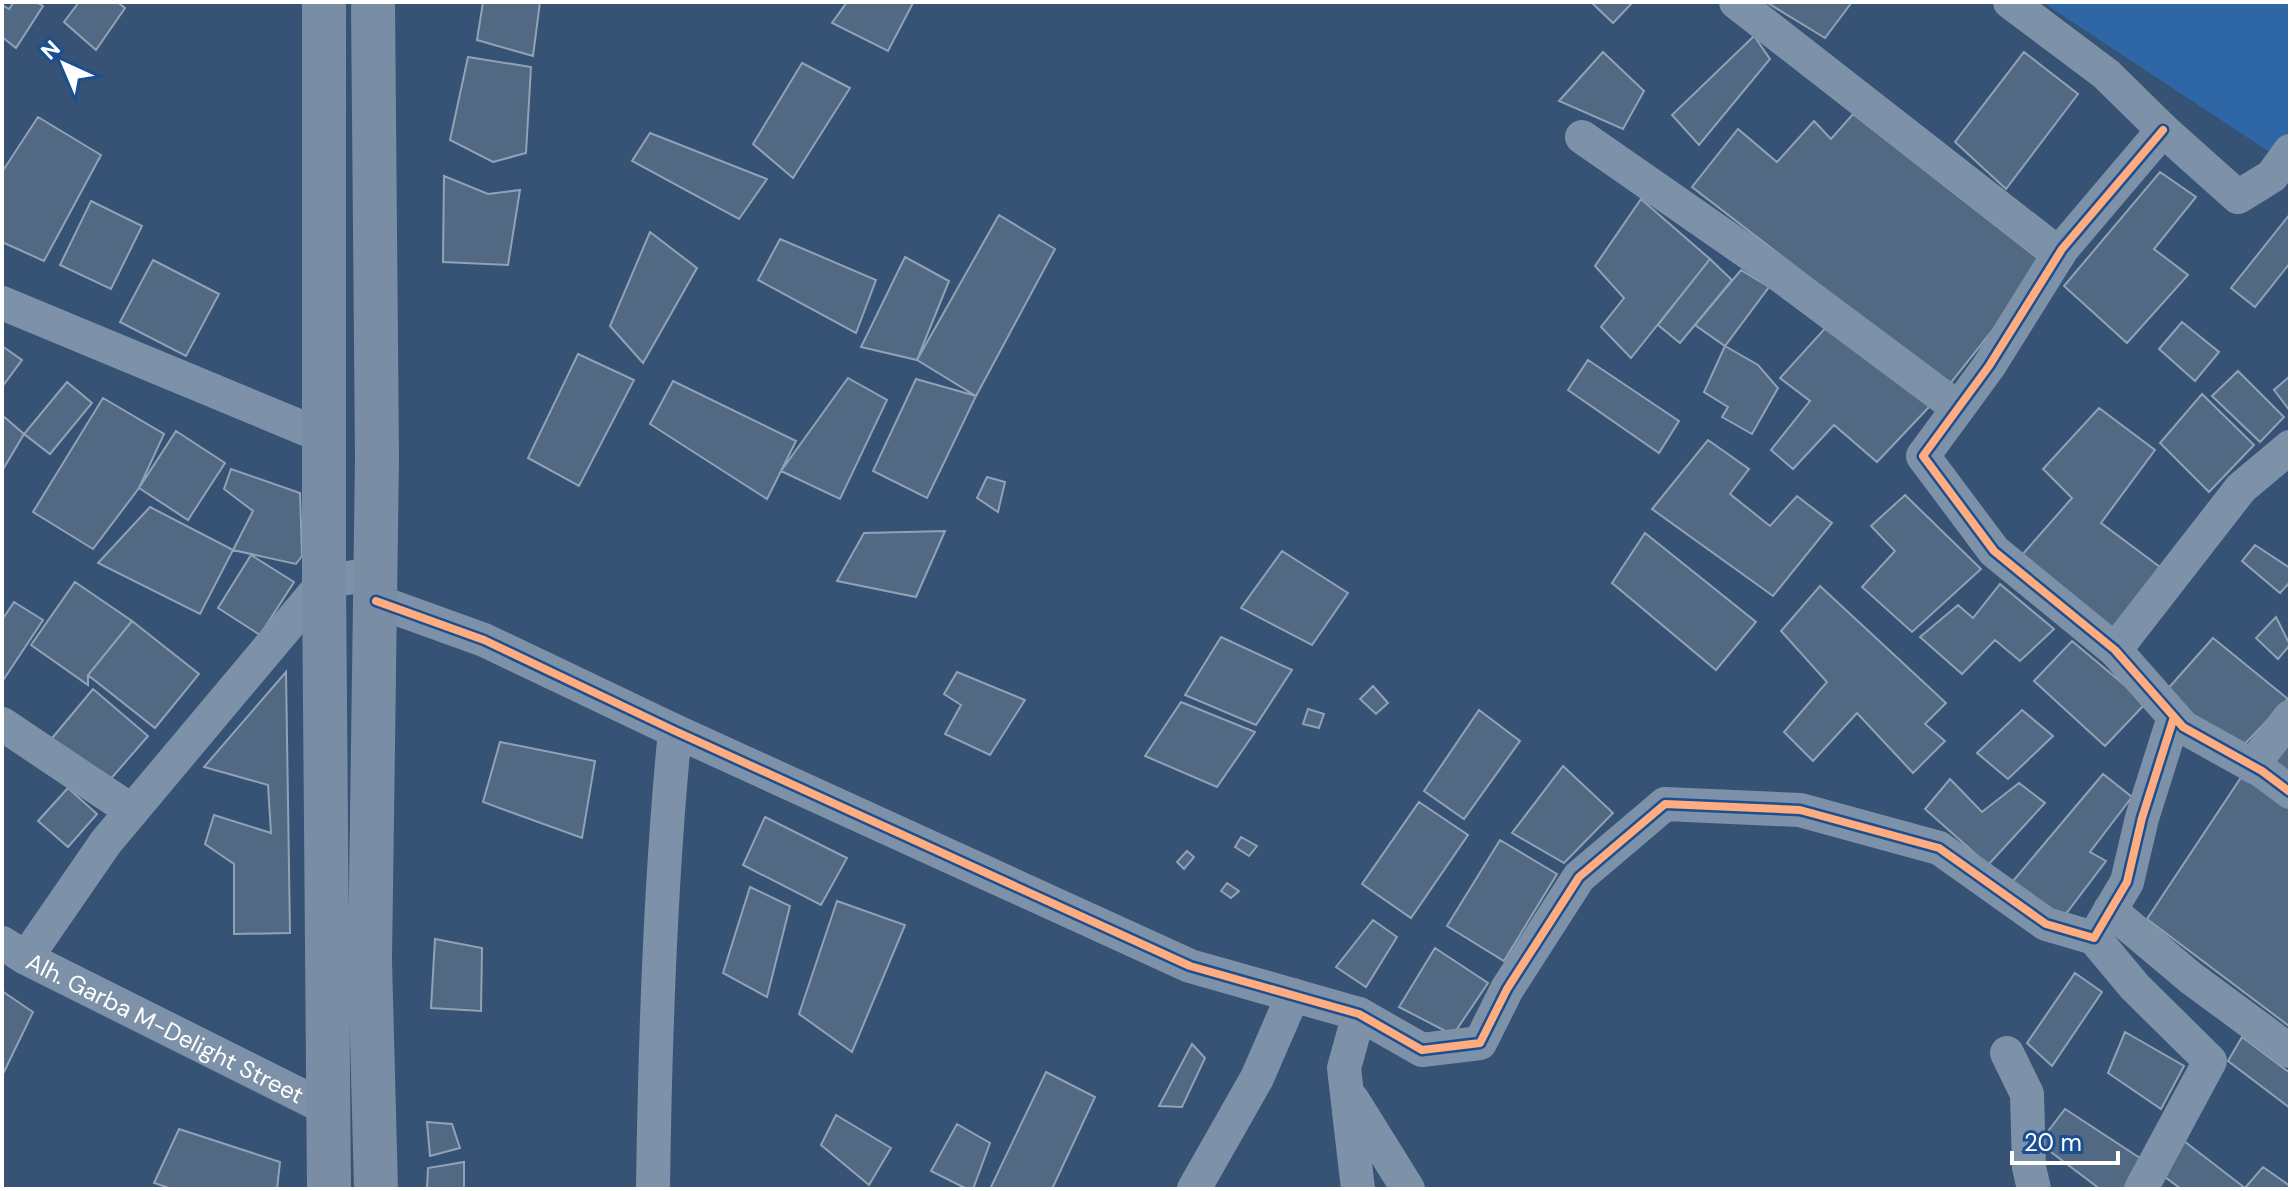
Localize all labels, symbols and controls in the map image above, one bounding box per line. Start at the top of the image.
north arrow [24,24,104,104]
text: N [35,34,66,66]
street label: Alh. Garba M-Delight Street [21,945,309,1110]
scale bar [2012,1115,2118,1165]
text: 20 m [2024,1127,2082,1158]

